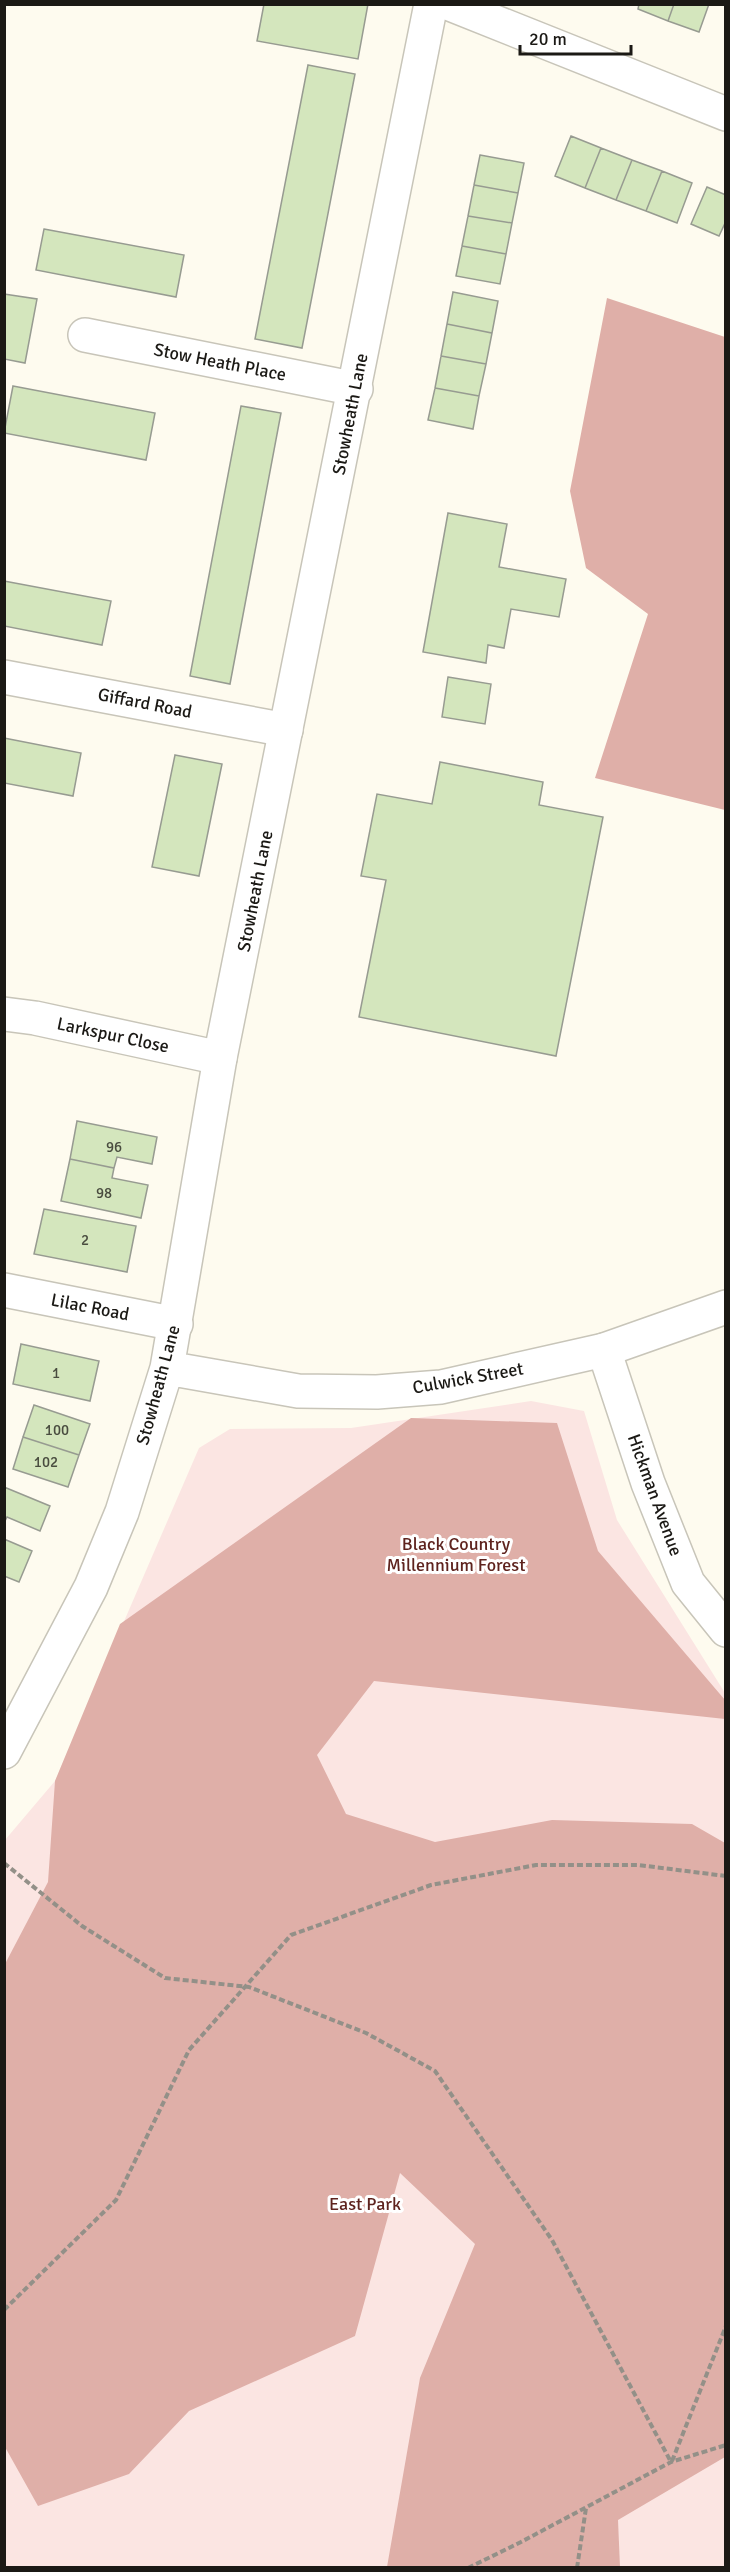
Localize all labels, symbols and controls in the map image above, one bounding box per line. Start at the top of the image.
scale bar [520,18,631,56]
text: 20 m [529,28,567,50]
street label: Stow Heath Place [152,338,288,386]
street label: Stowheath Lane [327,351,373,477]
street label: Giffard Road [96,683,194,723]
street label: Stowheath Lane [232,828,278,954]
street label: Larkspur Close [55,1012,171,1058]
house number: 96 [106,1138,122,1156]
house number: 98 [96,1184,112,1202]
house number: 2 [81,1231,89,1249]
street label: Lilac Road [49,1289,131,1325]
street label: Stowheath Lane [131,1323,185,1447]
street label: Culwick Street [411,1357,525,1399]
house number: 1 [52,1364,60,1382]
house number: 100 [45,1421,69,1439]
street label: Hickman Avenue [623,1431,687,1559]
house number: 102 [34,1453,58,1471]
park label: Black Country Millennium Forest [387,1533,526,1576]
park label: East Park [329,2193,401,2215]

